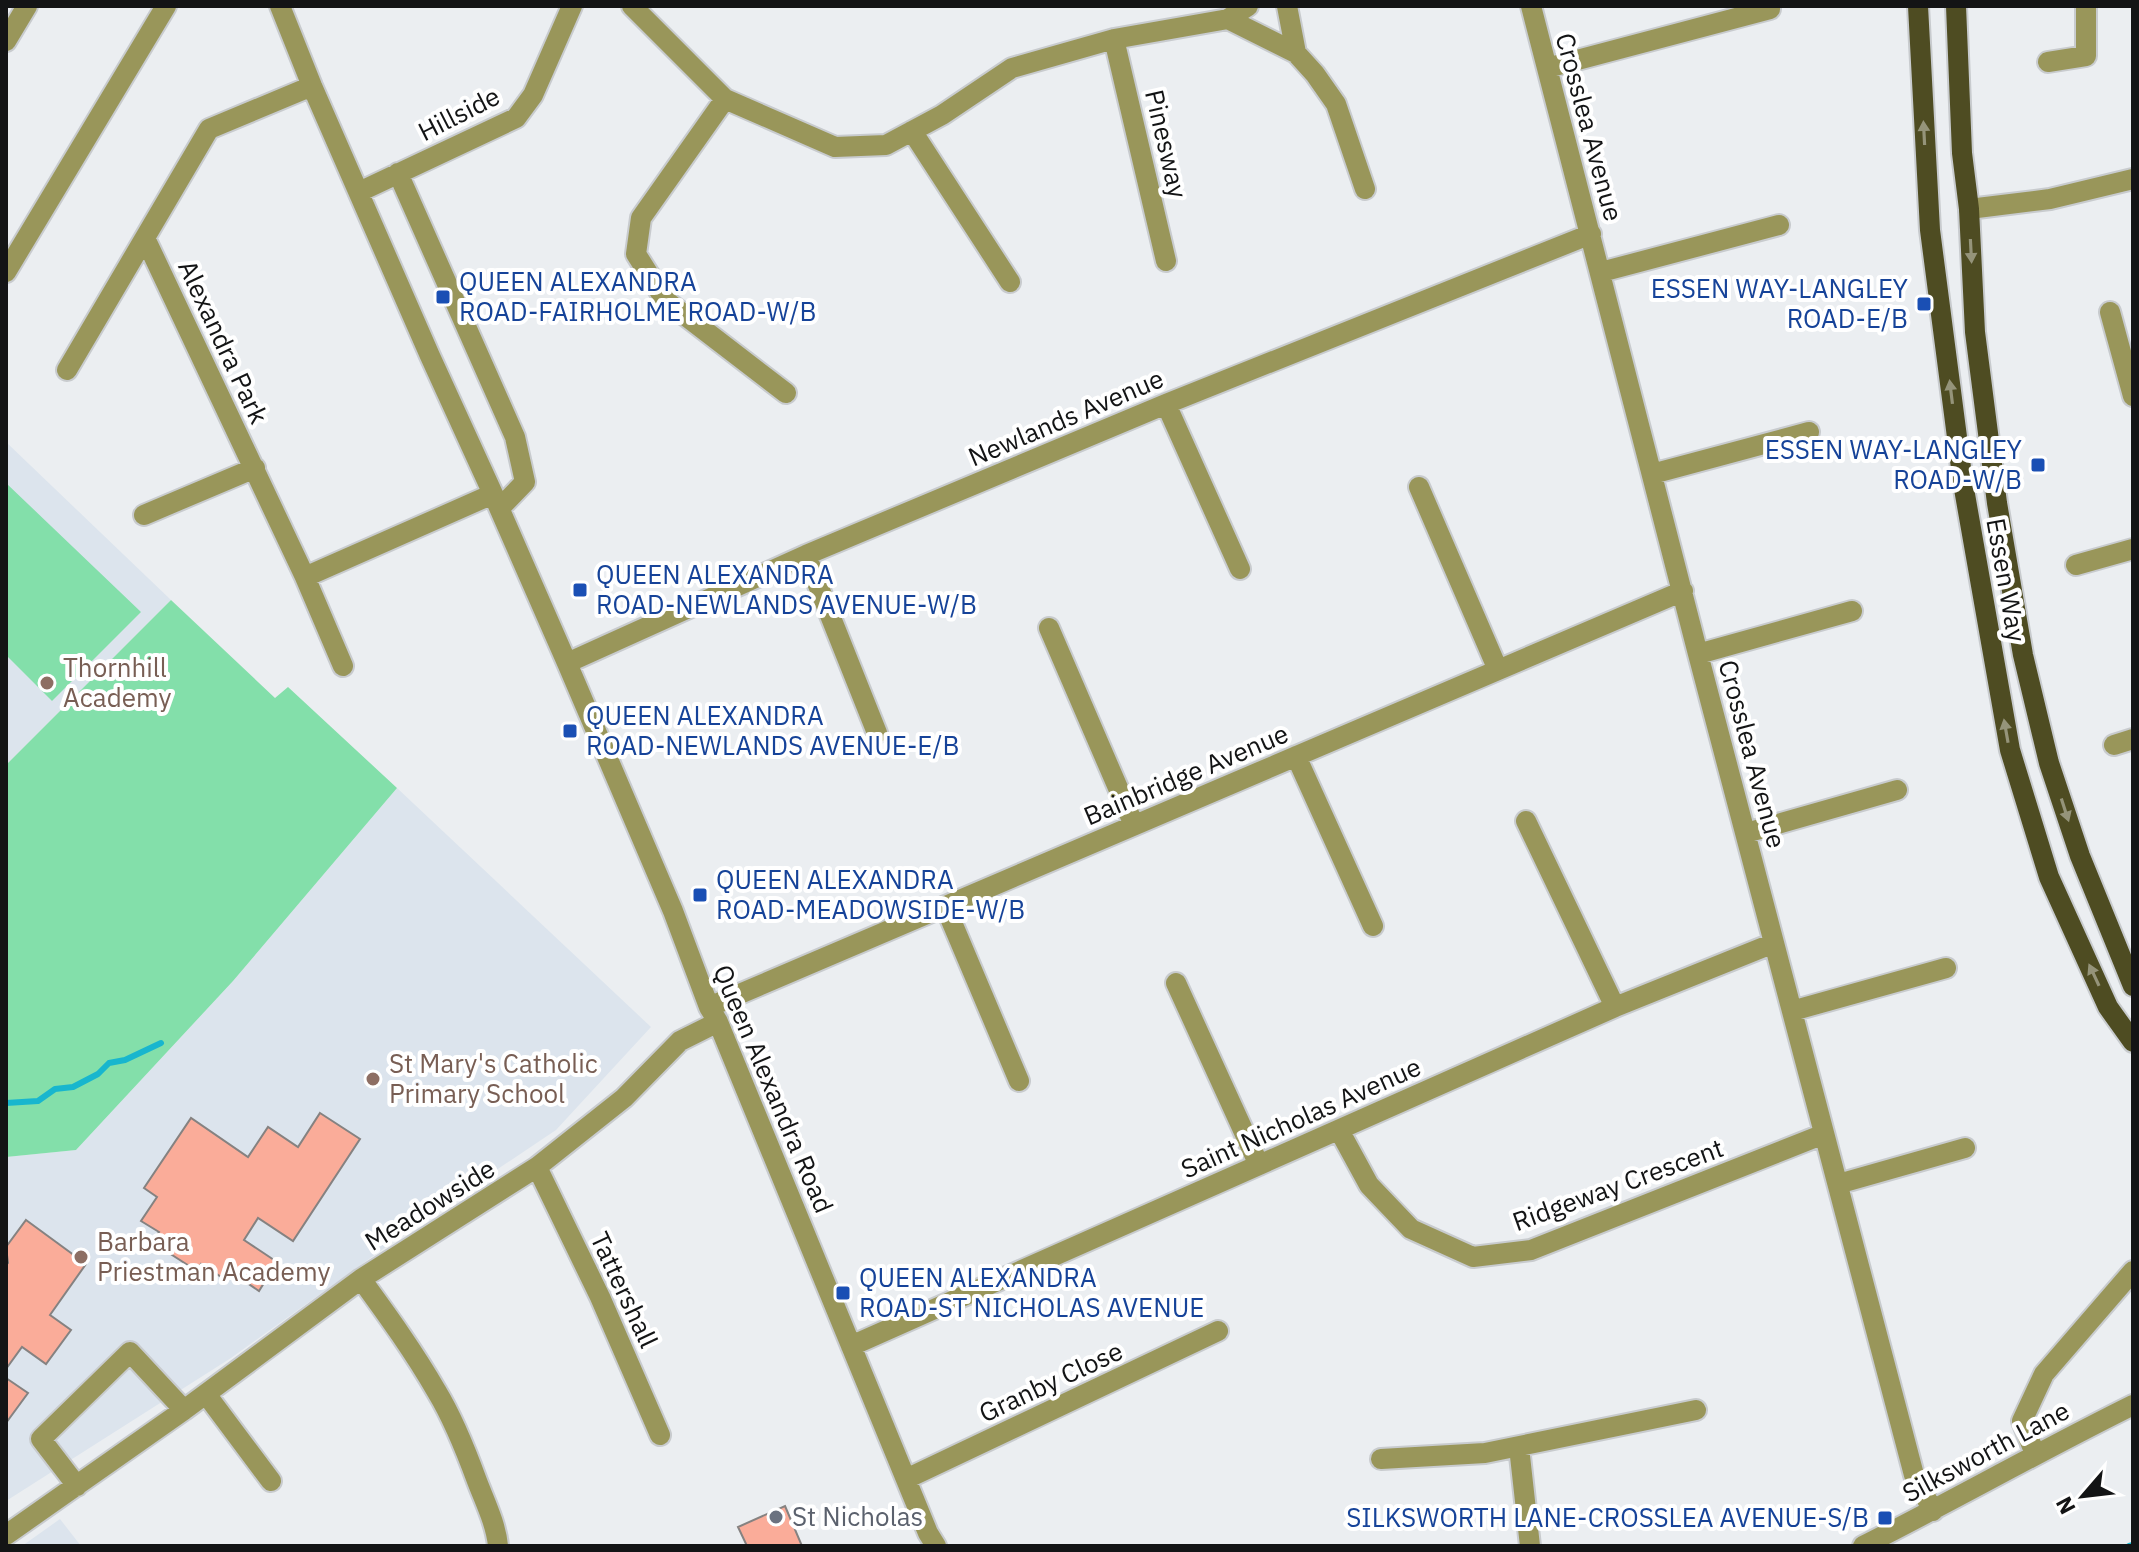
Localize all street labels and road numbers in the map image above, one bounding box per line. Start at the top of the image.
street label: Crosslea Avenue [1549,29,1631,225]
street label: Hillside [412,78,505,148]
street label: Pinesway [1138,86,1196,201]
street label: Alexandra Park [171,254,277,429]
street label: Newlands Avenue [963,361,1168,474]
street label: Essen Way [1979,515,2035,644]
street label: Crosslea Avenue [1712,656,1794,852]
street label: Bainbridge Avenue [1078,716,1293,833]
street label: Queen Alexandra Road [706,959,842,1218]
street label: Saint Nicholas Avenue [1175,1049,1426,1185]
street label: Ridgeway Crescent [1507,1130,1728,1238]
street label: Meadowside [358,1151,501,1258]
street label: Tattershall [583,1226,667,1353]
street label: Granby Close [973,1333,1128,1429]
street label: Silksworth Lane [1896,1393,2075,1509]

